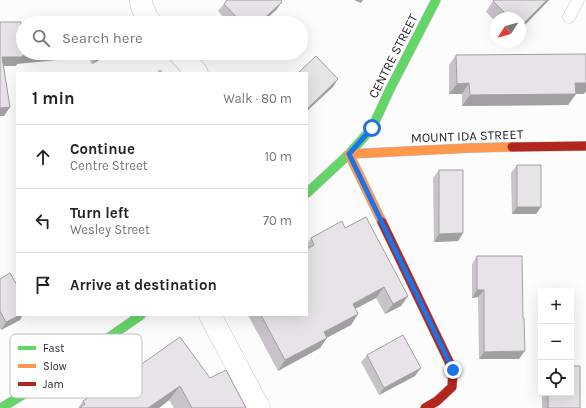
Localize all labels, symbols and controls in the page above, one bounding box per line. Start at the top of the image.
street label: CENTRE STREET [365,11,421,101]
north arrow [490,12,526,48]
search box [16,16,308,60]
icon: search [30,27,52,49]
text: Search here [62,29,143,47]
text: 1 min [32,88,75,108]
text: Walk · 80 m [223,91,292,106]
route start [363,119,381,137]
street label: MOUNT IDA STREET [410,127,524,145]
text: Continue [70,140,135,158]
icon: ahead [32,146,54,168]
text: 10 m [265,149,292,164]
text: Centre Street [70,158,148,173]
text: Turn left [70,204,129,222]
icon: left [32,210,54,232]
text: 70 m [263,213,292,228]
text: Wesley Street [70,222,150,237]
icon: arrive [32,274,54,296]
text: Arrive at destination [70,276,217,294]
map controls [538,288,574,396]
button: + [538,288,574,324]
button: − [538,324,574,360]
legend [10,334,142,398]
text: Fast [43,342,64,355]
text: Slow [43,360,67,373]
button: locate [538,360,574,396]
route end [444,361,462,379]
text: Jam [43,378,64,391]

